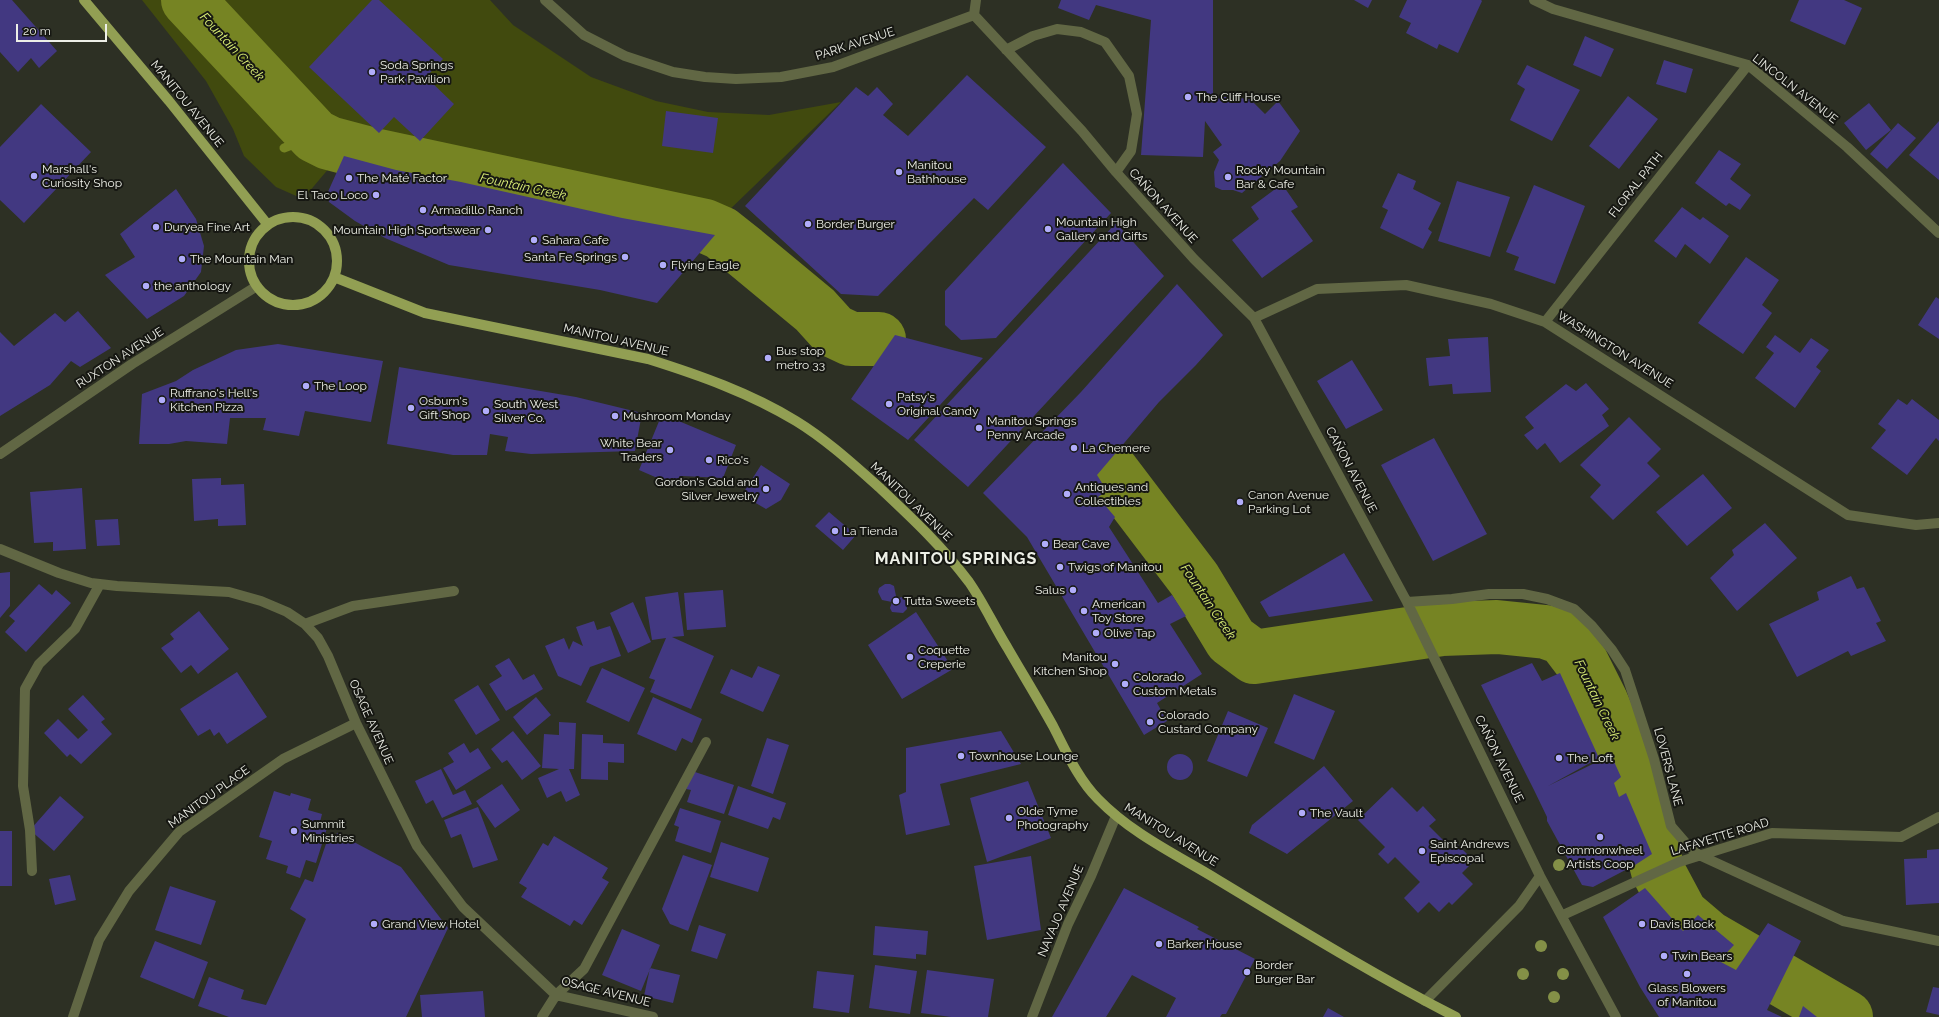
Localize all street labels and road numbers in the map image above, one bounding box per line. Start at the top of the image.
street label: PARK AVENUE [814,24,896,64]
street label: LINCOLN AVENUE [1750,51,1840,127]
street label: MANITOU AVENUE [148,58,226,150]
street label: FLORAL PATH [1606,149,1666,221]
street label: CAÑON AVENUE [1126,166,1200,246]
street label: WASHINGTON AVENUE [1555,309,1675,391]
street label: MANITOU AVENUE [562,321,670,359]
street label: RUXTON AVENUE [74,324,166,392]
street label: CAÑON AVENUE [1322,425,1380,515]
street label: MANITOU AVENUE [867,459,955,545]
street label: OSAGE AVENUE [346,677,396,767]
street label: CAÑON AVENUE [1472,713,1526,805]
street label: LOVERS LANE [1651,726,1685,808]
street label: MANITOU PLACE [166,763,252,831]
street label: MANITOU AVENUE [1122,800,1220,870]
street label: LAFAYETTE ROAD [1669,815,1771,859]
street label: NAVAJO AVENUE [1035,863,1087,959]
street label: OSAGE AVENUE [560,974,652,1010]

